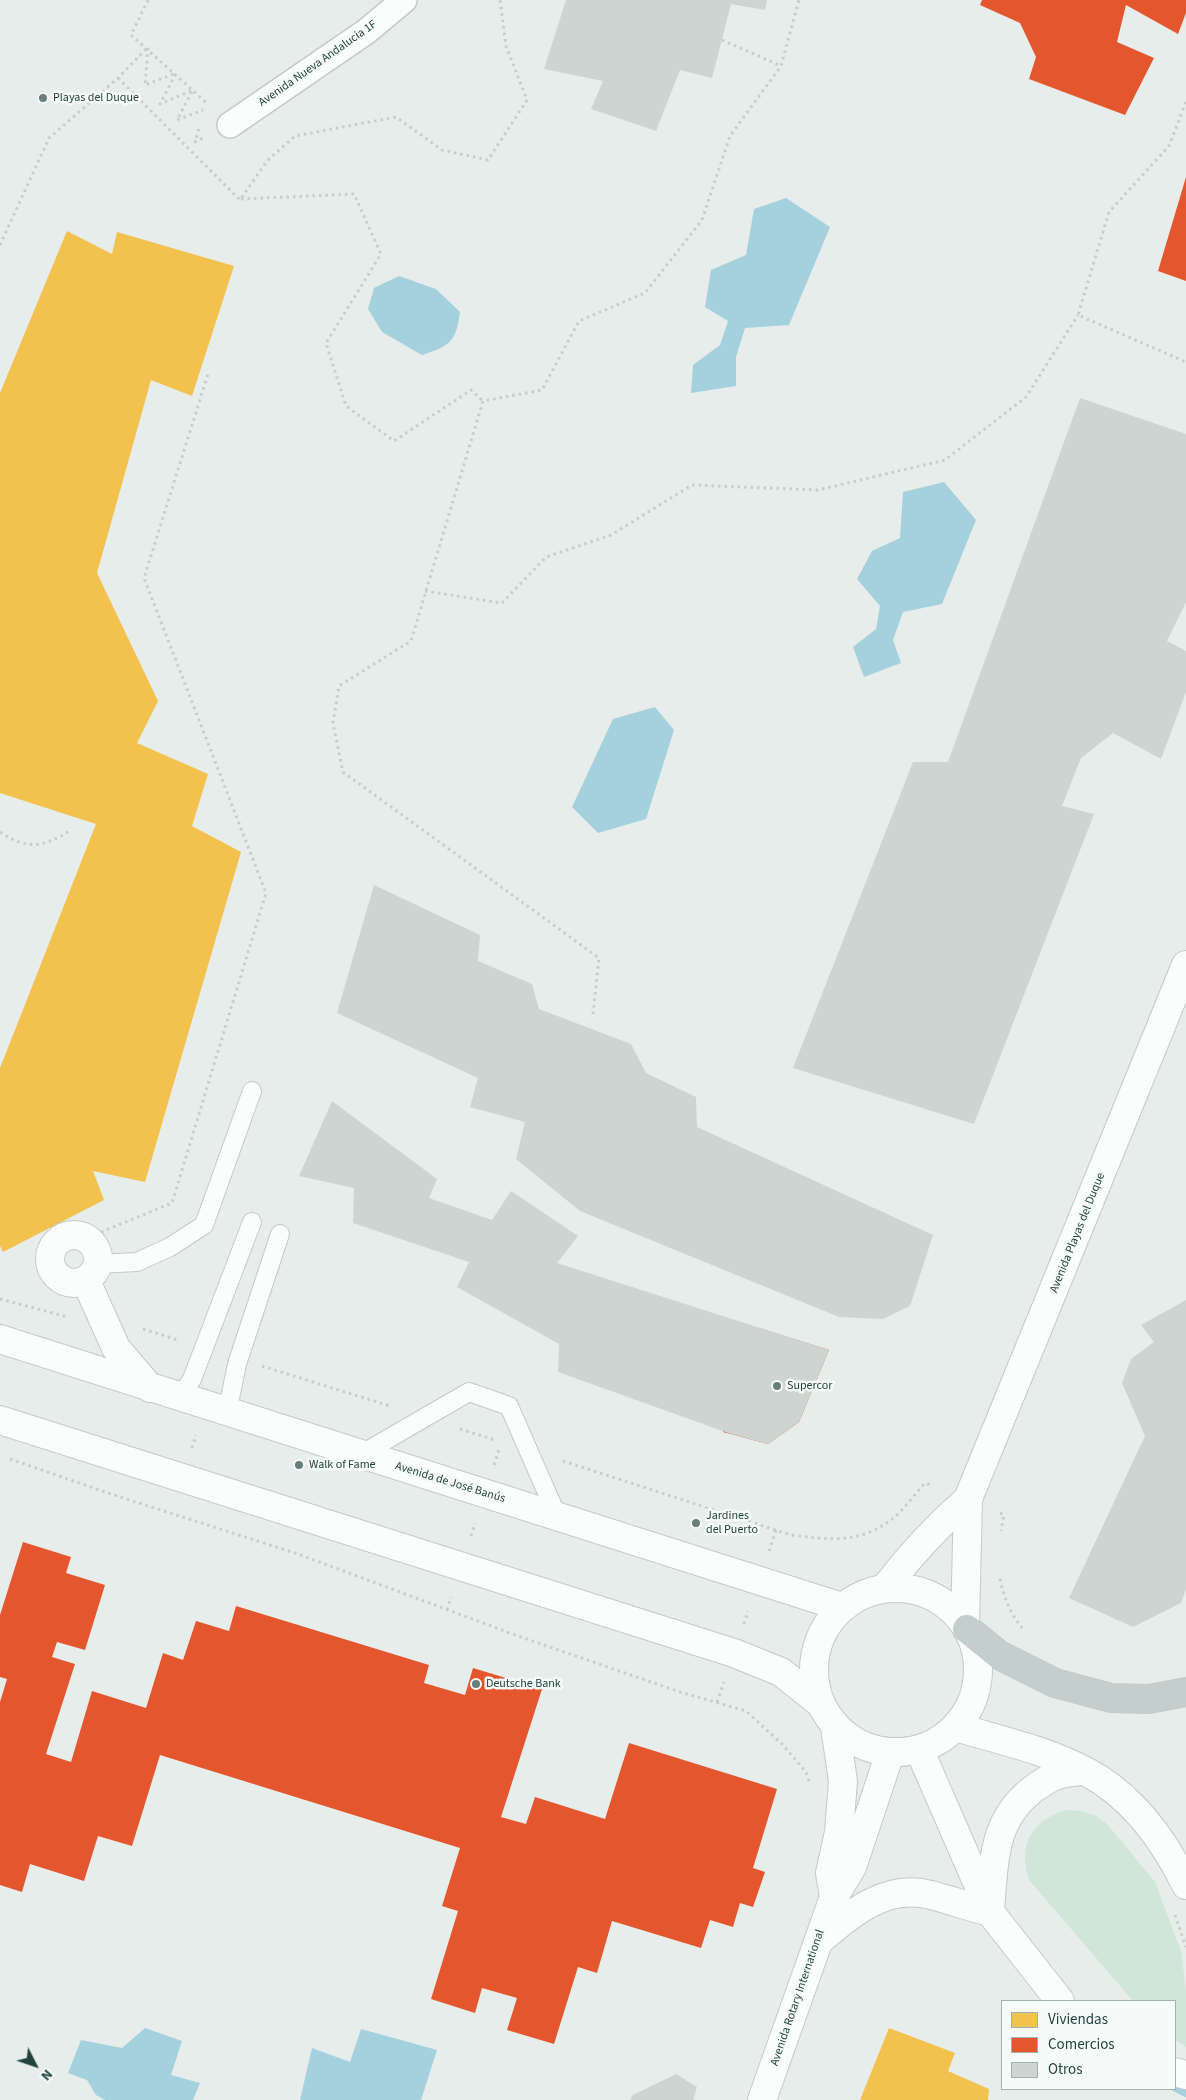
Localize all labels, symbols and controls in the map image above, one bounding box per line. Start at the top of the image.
street label: Avenida Nueva Andalucia 1F [256,18,380,110]
place label: Playas del Duque [53,91,139,105]
marker: Playas del Duque [37,92,49,104]
street label: Avenida Playas del Duque [1047,1171,1109,1295]
place label: Supercor [787,1379,832,1393]
marker: Supercor [771,1380,783,1392]
place label: Walk of Fame [309,1458,376,1472]
marker: Walk of Fame [293,1459,305,1471]
street label: Avenida de José Banús [393,1459,507,1507]
place label: Jardines del Puerto [706,1509,758,1537]
marker: Jardines del Puerto [690,1517,702,1529]
place label: Deutsche Bank [486,1677,561,1691]
marker: Deutsche Bank [470,1678,482,1690]
street label: Avenida Rotary International [768,1928,828,2068]
legend [1001,2000,1176,2090]
text: Viviendas [1048,2009,1108,2030]
text: Comercios [1048,2034,1115,2055]
north arrow [10,2040,60,2090]
text: Otros [1048,2059,1082,2080]
text: N [36,2065,57,2085]

